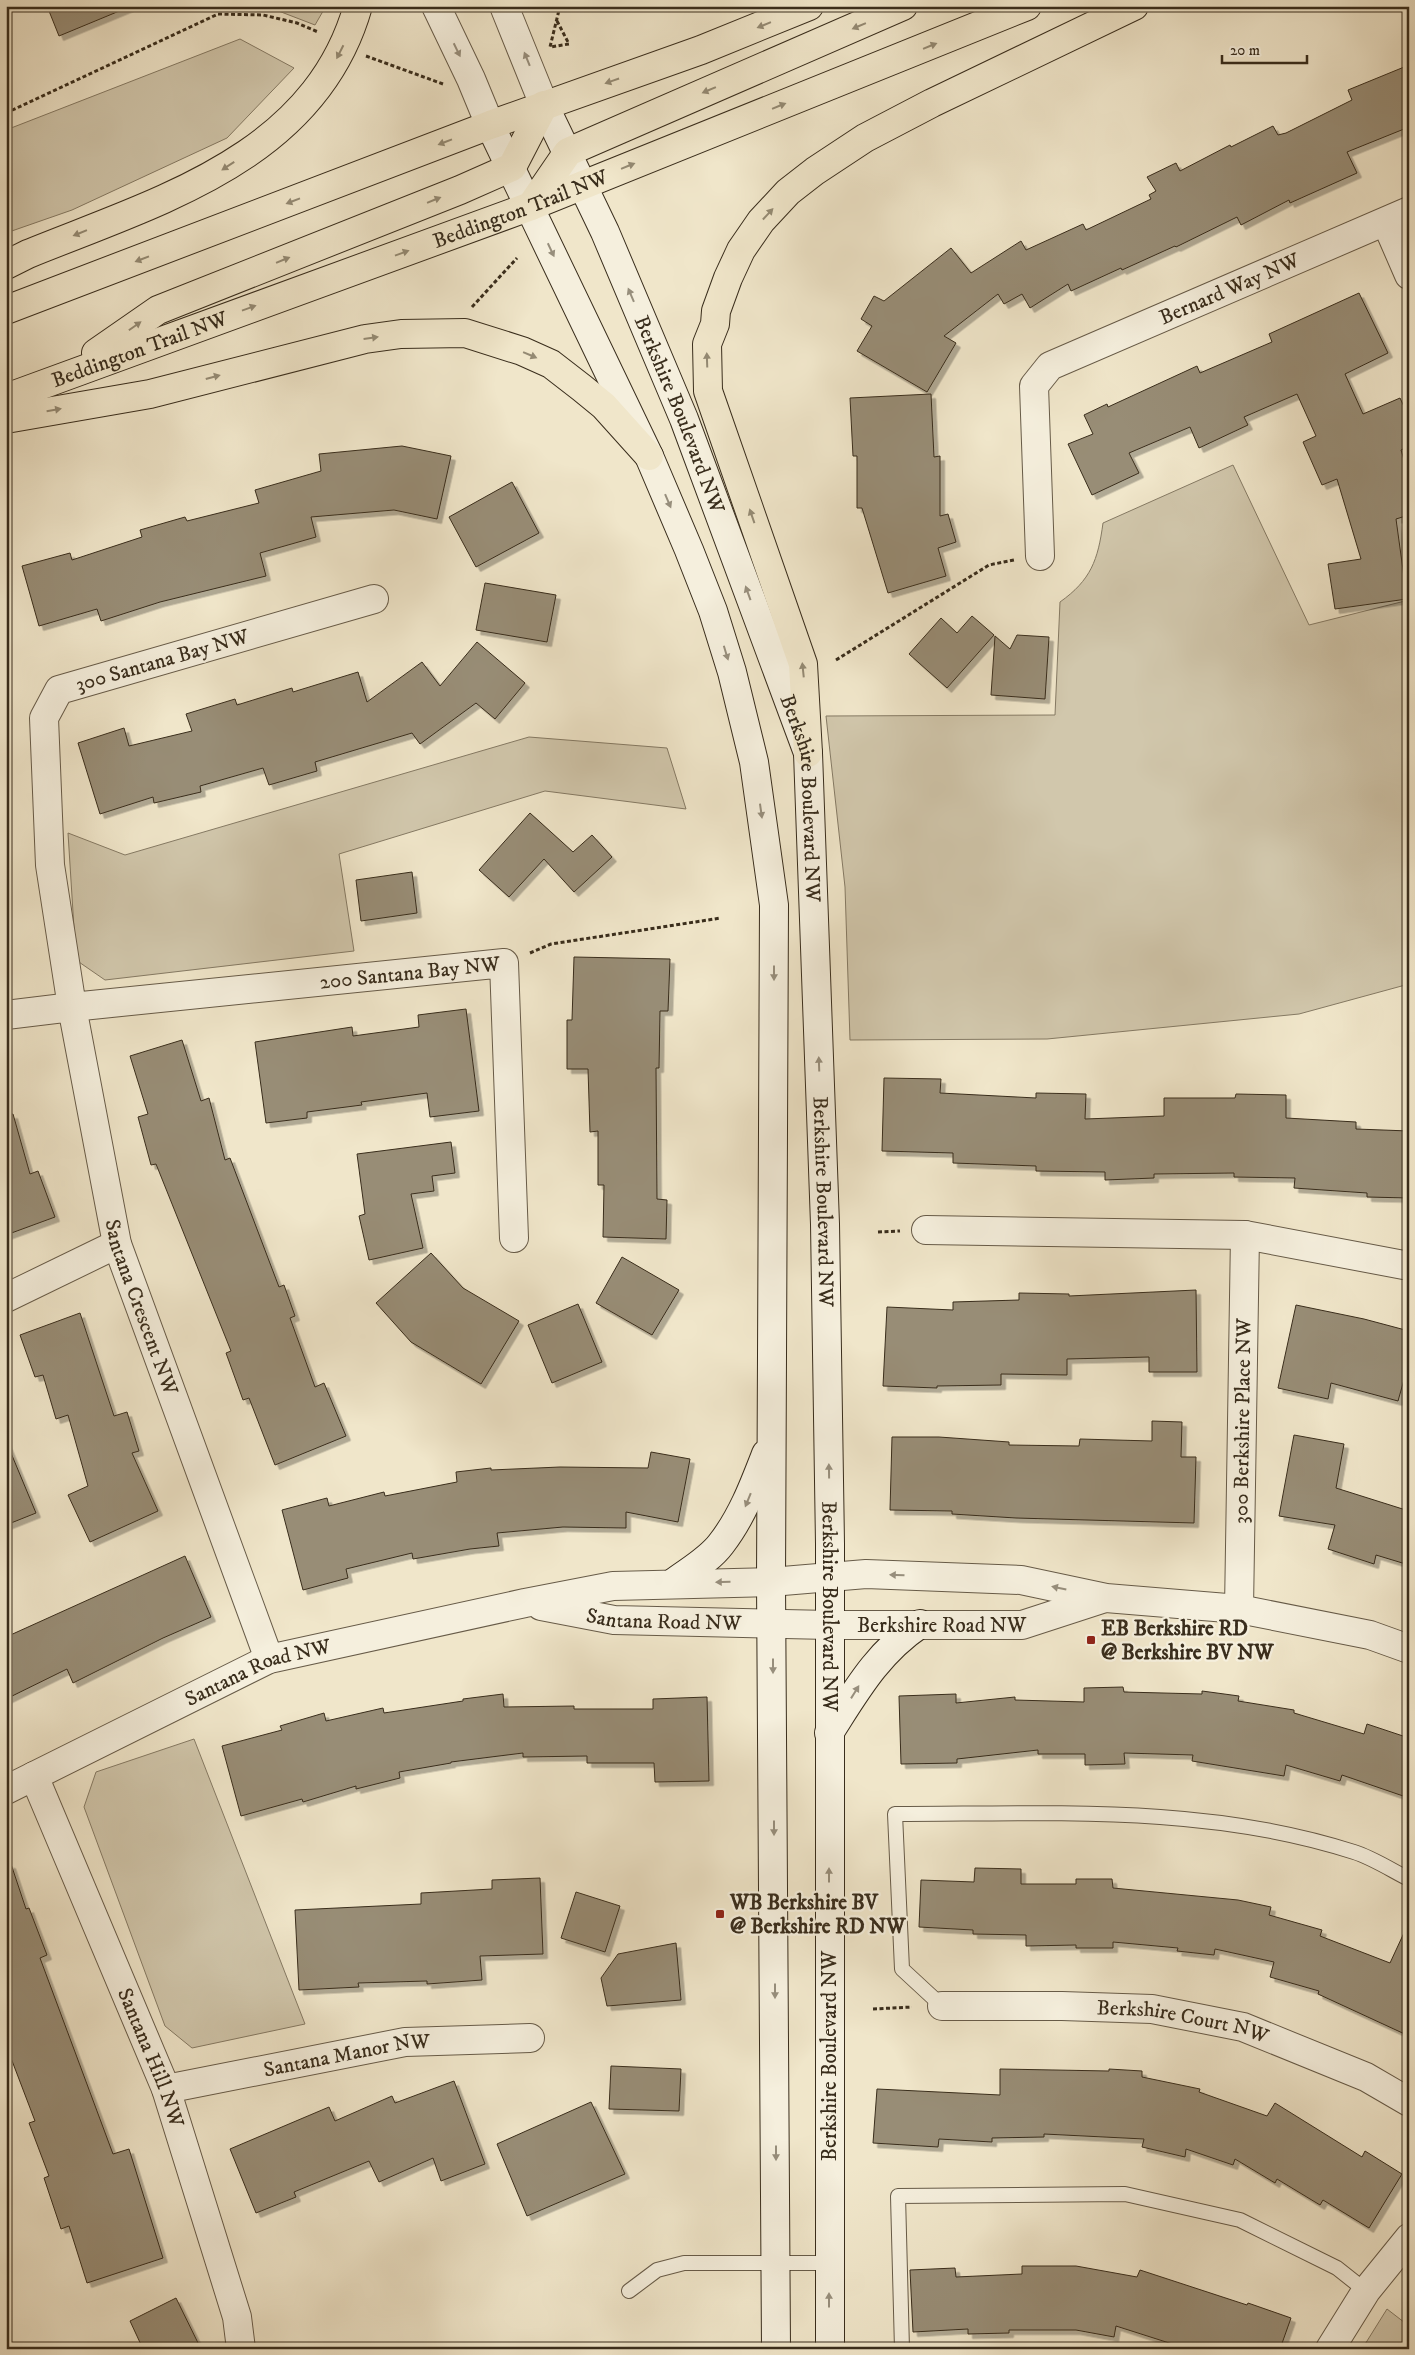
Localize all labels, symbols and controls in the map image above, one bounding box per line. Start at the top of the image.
one-way arrow [757,21,771,29]
one-way arrow [852,22,866,30]
scale bar [1222,32,1308,64]
text: 20 m [1230,41,1260,60]
one-way arrow [923,42,937,50]
one-way arrow [453,43,461,57]
one-way arrow [336,45,344,59]
one-way arrow [522,52,530,67]
one-way arrow [604,78,619,85]
one-way arrow [702,87,716,95]
one-way arrow [772,102,787,110]
one-way arrow [437,138,452,146]
one-way arrow [222,161,235,171]
one-way arrow [621,162,636,170]
street label: Beddington Trail NW [430,164,613,255]
one-way arrow [427,196,441,204]
one-way arrow [286,197,300,205]
one-way arrow [762,208,774,220]
one-way arrow [73,229,87,237]
one-way arrow [548,243,556,257]
street label: Bernard Way NW [1156,247,1305,331]
one-way arrow [395,249,410,257]
one-way arrow [134,256,149,263]
one-way arrow [275,256,290,264]
one-way arrow [627,288,635,302]
one-way arrow [242,304,257,312]
street label: Beddington Trail NW [48,306,232,394]
street label: Berkshire Boulevard NW [628,312,730,518]
one-way arrow [128,321,142,331]
one-way arrow [363,334,379,342]
one-way arrow [523,351,537,359]
one-way arrow [703,352,711,368]
one-way arrow [206,373,221,381]
one-way arrow [47,406,63,414]
one-way arrow [665,494,673,508]
one-way arrow [748,508,755,523]
one-way arrow [744,585,751,600]
street label: 300 Santana Bay NW [73,624,253,698]
one-way arrow [722,645,730,660]
one-way arrow [799,661,807,677]
street label: Berkshire Boulevard NW [773,691,825,903]
one-way arrow [757,804,765,820]
street label: 200 Santana Bay NW [318,951,502,996]
one-way arrow [770,965,778,981]
one-way arrow [815,1055,823,1071]
street label: Berkshire Boulevard NW [806,1096,838,1308]
street label: Santana Crescent NW [99,1217,183,1399]
street label: 300 Berkshire Place NW [1228,1317,1258,1524]
one-way arrow [824,1463,832,1479]
one-way arrow [743,1493,751,1507]
street label: Berkshire Boulevard NW [815,1501,842,1713]
one-way arrow [889,1571,905,1579]
one-way arrow [714,1579,730,1587]
one-way arrow [1051,1584,1066,1592]
street label: Santana Road NW [584,1603,742,1637]
street label: Berkshire Road NW [857,1613,1027,1639]
place label: EB Berkshire RD @ Berkshire BV NW [1101,1616,1274,1666]
street label: Santana Road NW [181,1634,334,1713]
marker: EB Berkshire RD @ Berkshire BV NW [1085,1634,1097,1646]
one-way arrow [769,1658,777,1674]
one-way arrow [850,1685,859,1699]
one-way arrow [770,1821,778,1837]
one-way arrow [825,1867,833,1883]
place label: WB Berkshire BV @ Berkshire RD NW [729,1890,906,1940]
marker: WB Berkshire BV @ Berkshire RD NW [714,1908,726,1920]
street label: Berkshire Boulevard NW [817,1950,843,2161]
one-way arrow [771,1983,779,1999]
street label: Santana Hill NW [111,1984,189,2131]
street label: Berkshire Court NW [1096,1995,1273,2050]
street label: Santana Manor NW [261,2029,431,2084]
one-way arrow [772,2146,780,2162]
one-way arrow [825,2292,833,2308]

